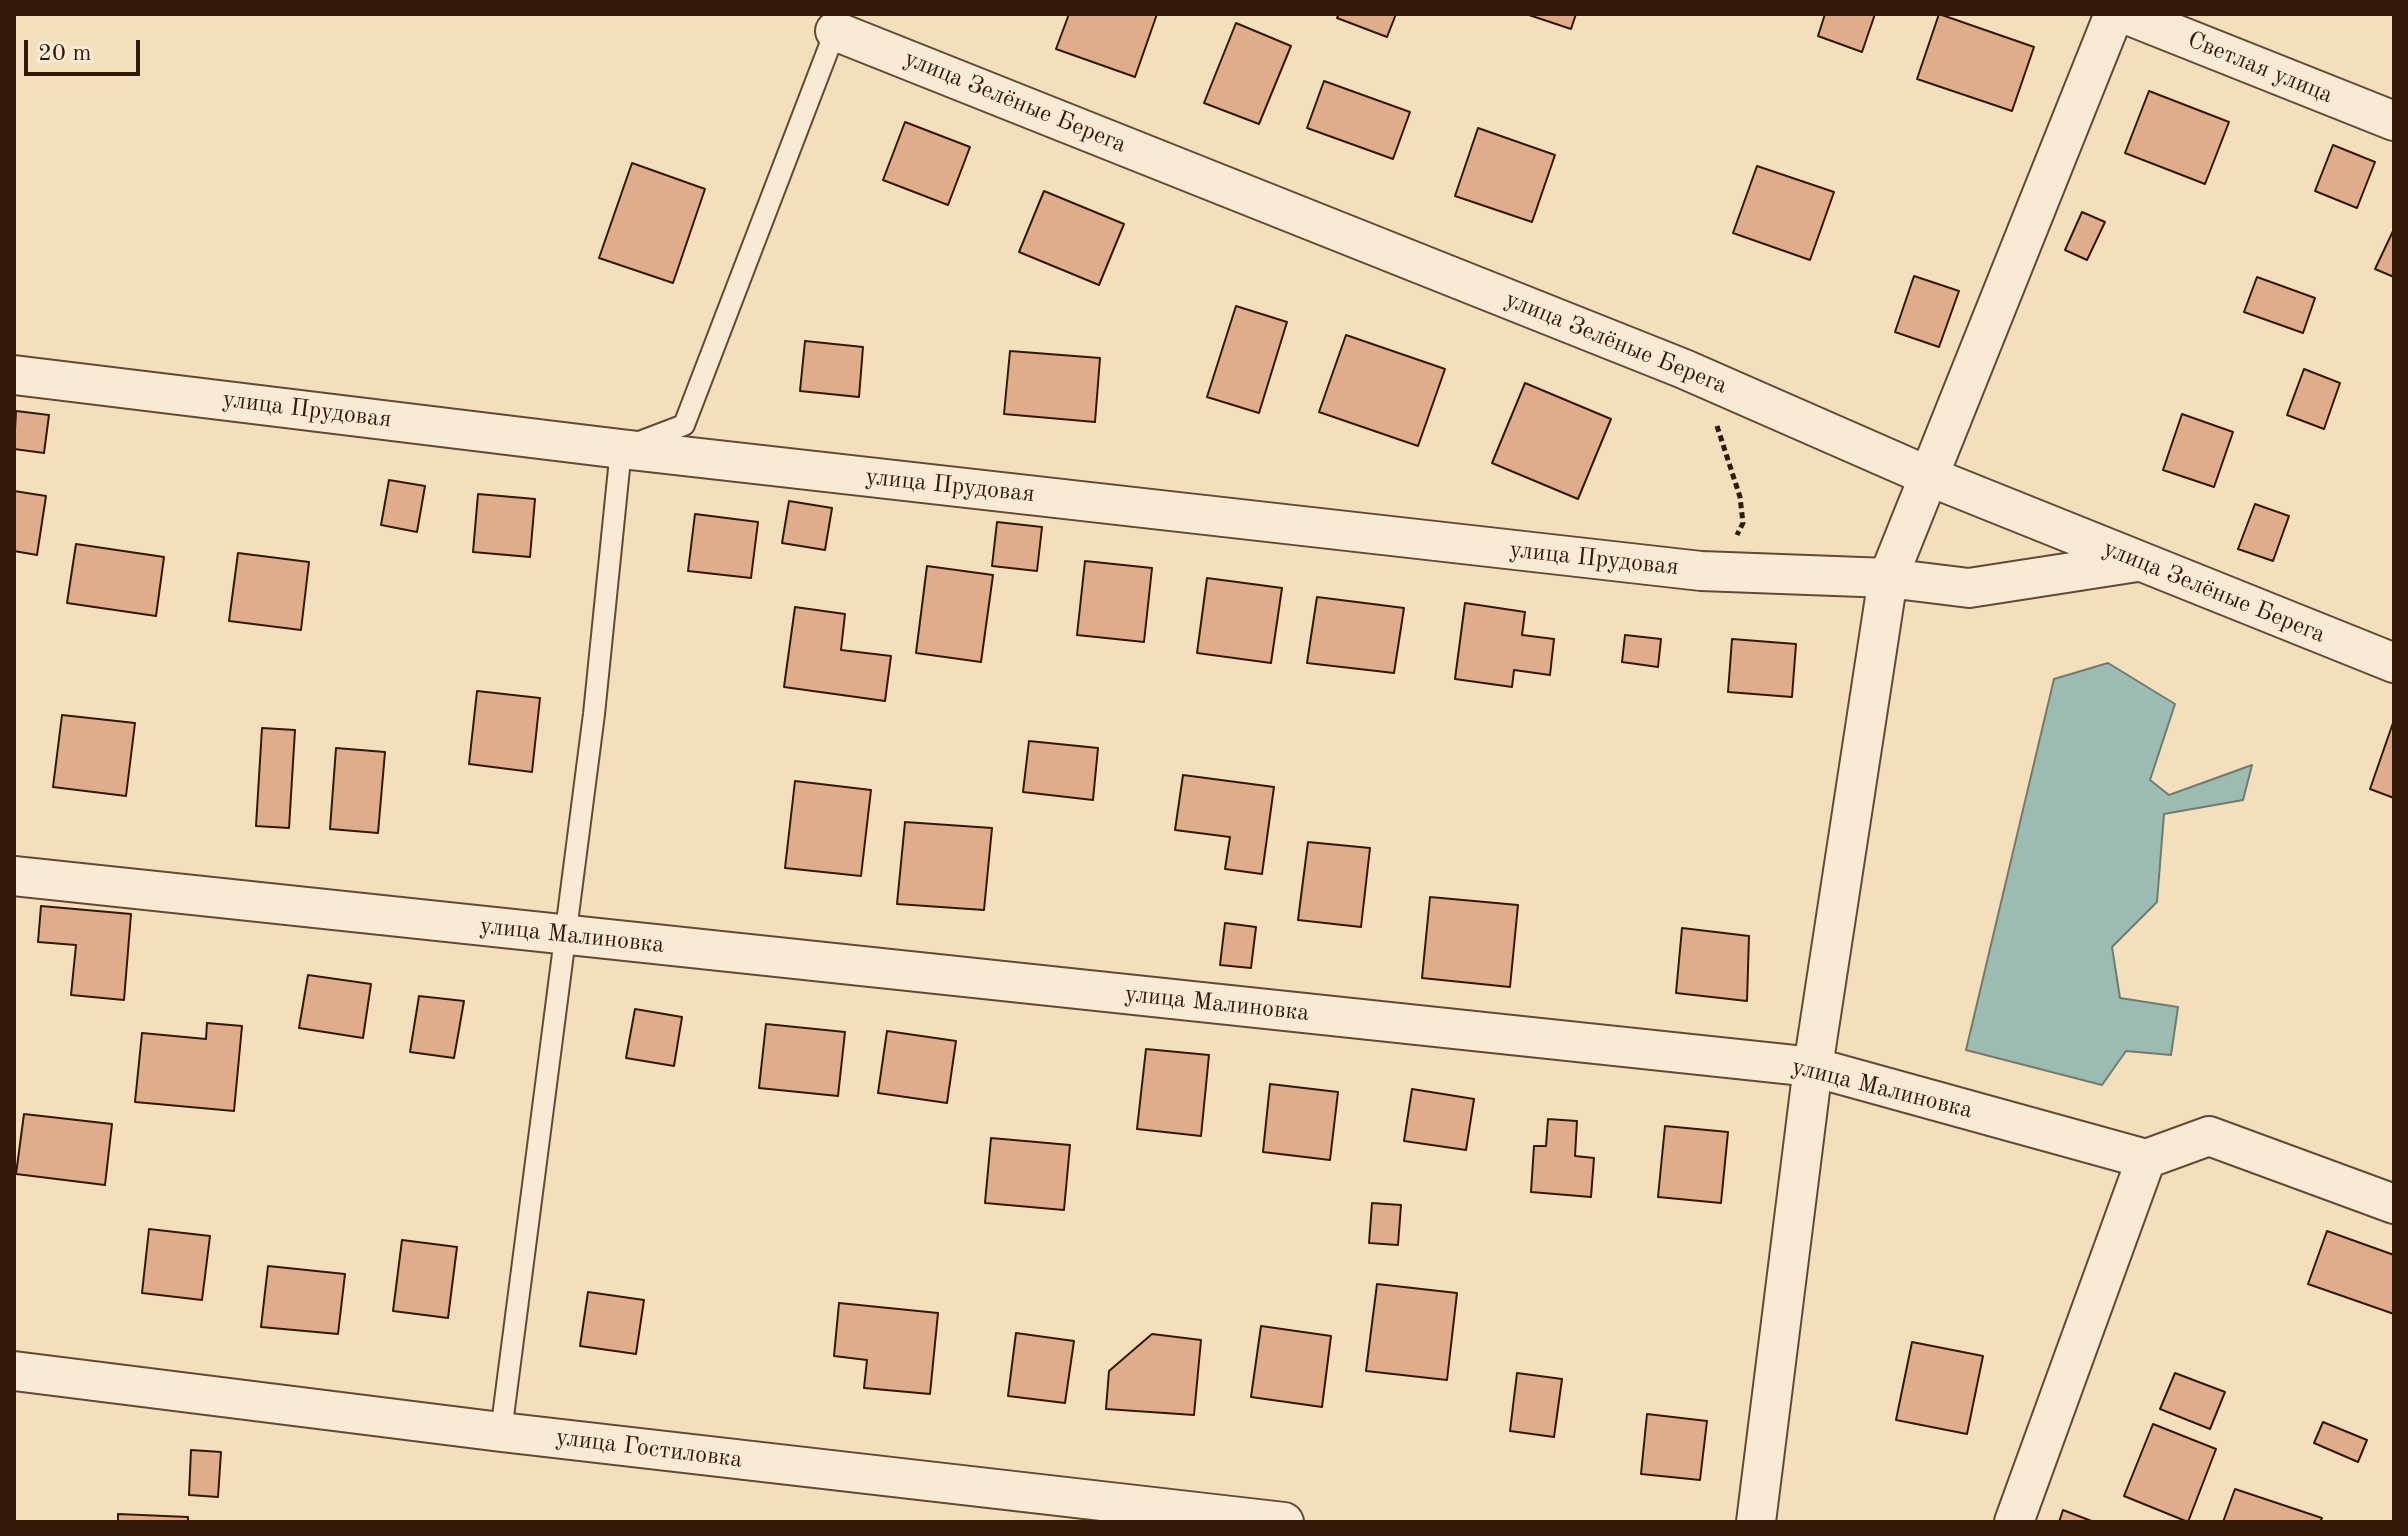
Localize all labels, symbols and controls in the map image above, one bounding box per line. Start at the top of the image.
scale bar [28,24,144,74]
street label: Светлая улица [2183,26,2337,110]
text: 20 m [38,42,92,66]
street label: улица Зелёные Берега [900,44,1130,160]
street label: улица Зелёные Берега [1501,285,1731,401]
street label: улица Прудовая [221,385,393,435]
street label: улица Прудовая [864,463,1036,509]
street label: улица Зелёные Берега [2099,534,2329,650]
street label: улица Прудовая [1508,536,1680,582]
street label: улица Малиновка [478,912,666,960]
street label: улица Малиновка [1123,980,1311,1028]
street label: улица Малиновка [1788,1053,1976,1125]
street label: улица Гостиловка [554,1423,744,1475]

